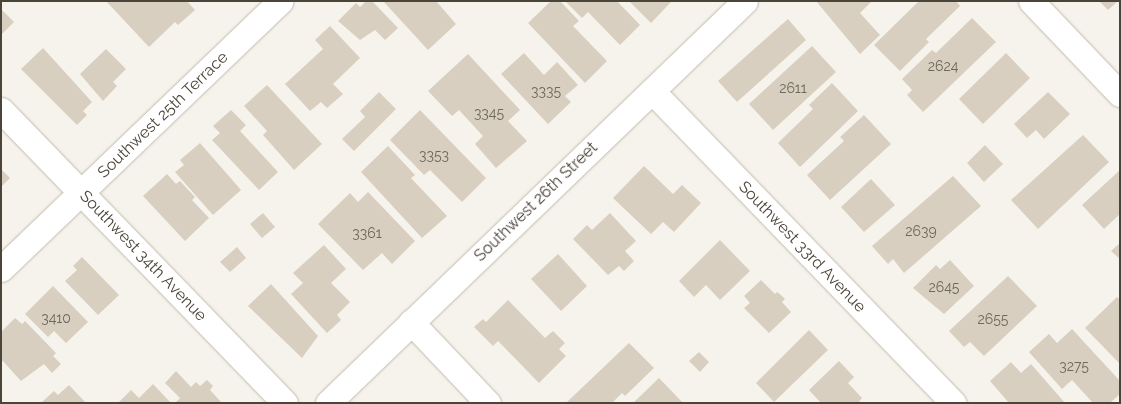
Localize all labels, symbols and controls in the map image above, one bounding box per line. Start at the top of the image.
street label: Southwest 25th Terrace [94,48,232,182]
house number: 2624 [928,58,958,74]
house number: 2611 [779,80,807,96]
house number: 3335 [531,83,561,99]
house number: 3345 [474,105,504,121]
street label: Southwest 26th Street [470,138,602,266]
house number: 3353 [419,147,449,163]
street label: Southwest 33rd Avenue [734,177,870,317]
street label: Southwest 34th Avenue [75,186,211,326]
house number: 2639 [905,223,937,239]
house number: 3361 [352,225,382,241]
house number: 2645 [928,279,960,295]
house number: 3410 [41,310,71,326]
house number: 2655 [978,311,1008,327]
house number: 3275 [1059,358,1089,374]

